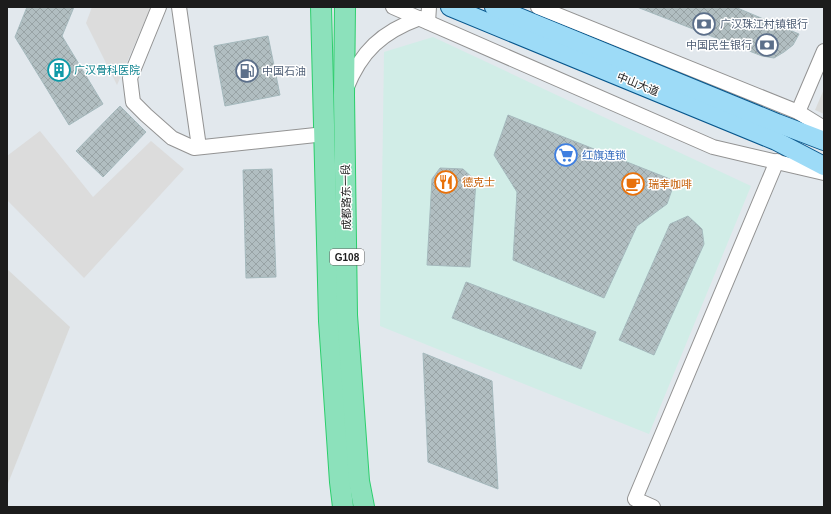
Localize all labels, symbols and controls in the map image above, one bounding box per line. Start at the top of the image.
bank icon: 广汉珠江村镇银行 [691,11,717,37]
place label: 广汉珠江村镇银行 [720,18,808,30]
bank icon: 中国民生银行 [754,32,780,58]
place label: 中国民生银行 [686,39,752,51]
building icon: 广汉骨科医院 [46,57,72,83]
fuel station icon: 中国石油 [234,58,260,84]
place label: 广汉骨科医院 [74,64,140,76]
place label: 中国石油 [262,65,306,77]
street label: 中山大道 [615,70,661,98]
supermarket icon: 红旗连锁 [553,142,579,168]
place label: 红旗连锁 [582,149,626,161]
street label: 成都路东一段 [339,164,353,230]
restaurant icon: 德克士 [433,169,459,195]
cafe icon: 瑞幸咖啡 [620,171,646,197]
place label: 德克士 [462,176,495,188]
place label: 瑞幸咖啡 [648,178,692,190]
road number: G108 [330,249,364,265]

